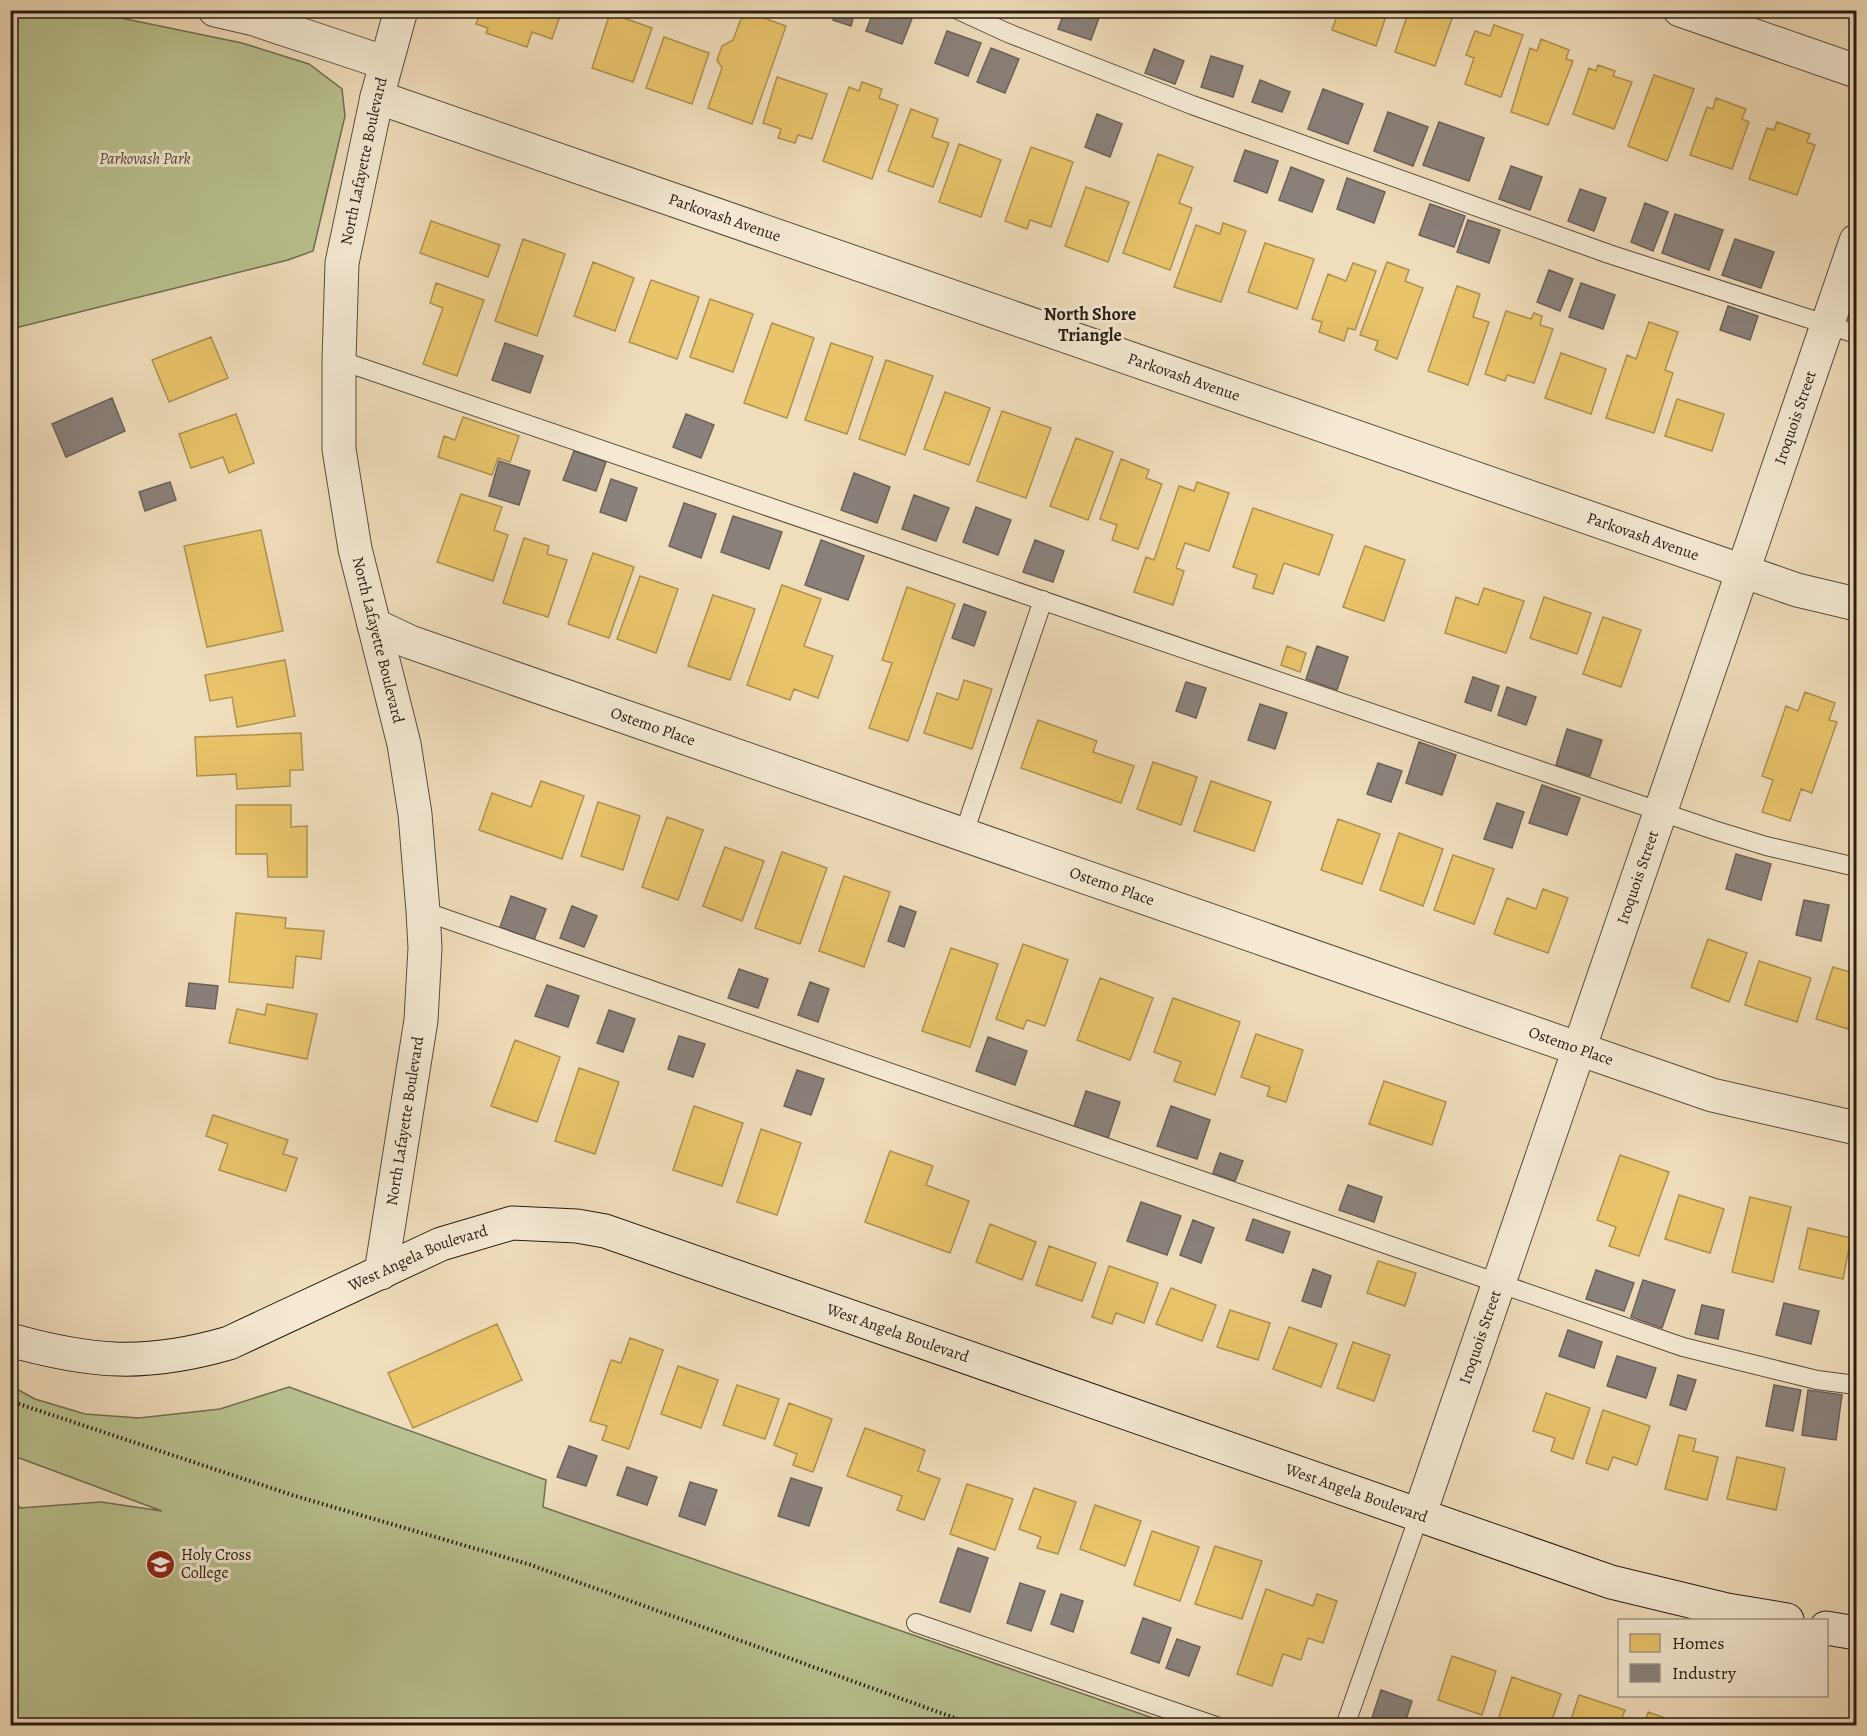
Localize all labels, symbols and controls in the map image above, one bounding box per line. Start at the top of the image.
street label: North Lafayette Boulevard [335,74,393,247]
park label: Parkovash Park [99,148,191,170]
street label: Parkovash Avenue [665,188,784,247]
district label: North Shore Triangle [1044,302,1136,347]
street label: Parkovash Avenue [1125,347,1243,407]
street label: Iroquois Street [1769,368,1822,468]
street label: Parkovash Avenue [1584,507,1702,566]
street label: North Lafayette Boulevard [347,554,409,726]
street label: Ostemo Place [608,702,698,751]
street label: Iroquois Street [1612,828,1664,927]
street label: Ostemo Place [1067,861,1157,911]
street label: Ostemo Place [1526,1021,1616,1071]
street label: North Lafayette Boulevard [381,1034,429,1207]
street label: West Angela Boulevard [344,1220,491,1297]
street label: Iroquois Street [1454,1287,1507,1387]
street label: West Angela Boulevard [823,1298,972,1368]
street label: West Angela Boulevard [1281,1458,1431,1528]
place label: Holy Cross College [181,1544,251,1584]
school or university icon: Holy Cross College [144,1548,176,1580]
legend [1618,1619,1828,1697]
text: Homes [1672,1631,1724,1655]
text: Industry [1672,1661,1737,1685]

